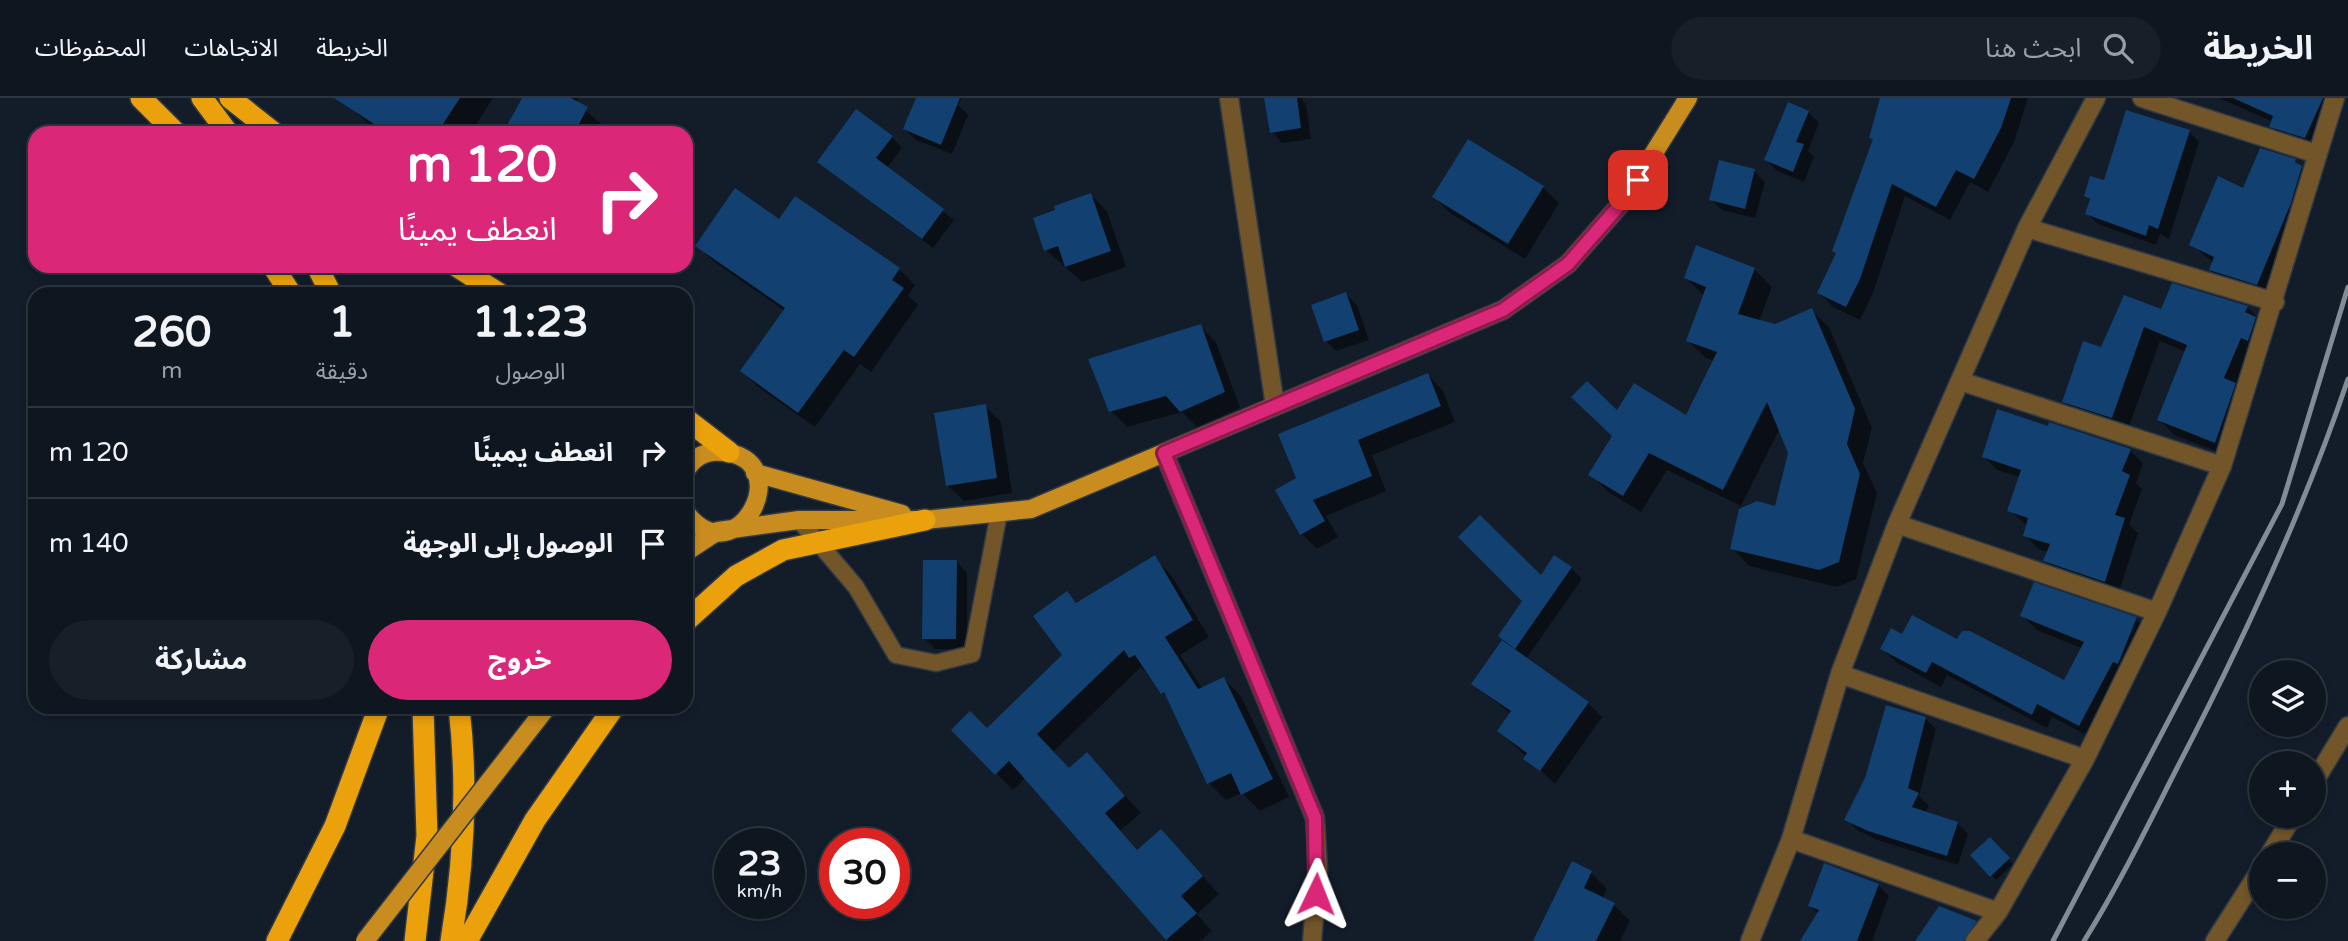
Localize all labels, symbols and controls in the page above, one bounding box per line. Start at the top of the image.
search box [1671,17,2161,80]
icon: search [2099,29,2137,67]
text: الخريطة [2203,29,2313,68]
text: ابحث هنا [1985,33,2081,64]
text: المحفوظات [35,34,146,63]
text: الاتجاهات [184,34,278,63]
text: الخريطة [316,34,388,63]
text: 120 m [407,136,557,195]
pin [1608,150,1668,210]
icon: right [581,154,672,245]
icon: arrive [1619,161,1657,199]
text: انعطف يمينًا [398,211,557,249]
text: 1 [329,297,355,348]
text: 11:23 [472,297,589,348]
text: 260 [132,307,211,358]
text: m [161,357,182,385]
text: دقيقة [316,358,368,386]
text: الوصول [496,358,565,386]
icon: right [634,434,672,472]
text: 120 m [49,437,129,468]
text: انعطف يمينًا [473,437,613,468]
icon: arrive [634,525,672,563]
text: 140 m [49,528,129,559]
text: الوصول إلى الوجهة [403,528,613,559]
button: مشاركة [49,620,354,700]
button: خروج [368,620,672,700]
map controls [2249,660,2326,919]
button: layers [2249,660,2326,737]
button: + [2249,751,2326,828]
speed limit sign: 30 [819,828,910,919]
button: − [2249,842,2326,919]
text: 23 [738,843,781,885]
position arrow [1279,857,1353,931]
text: km/h [737,880,782,902]

